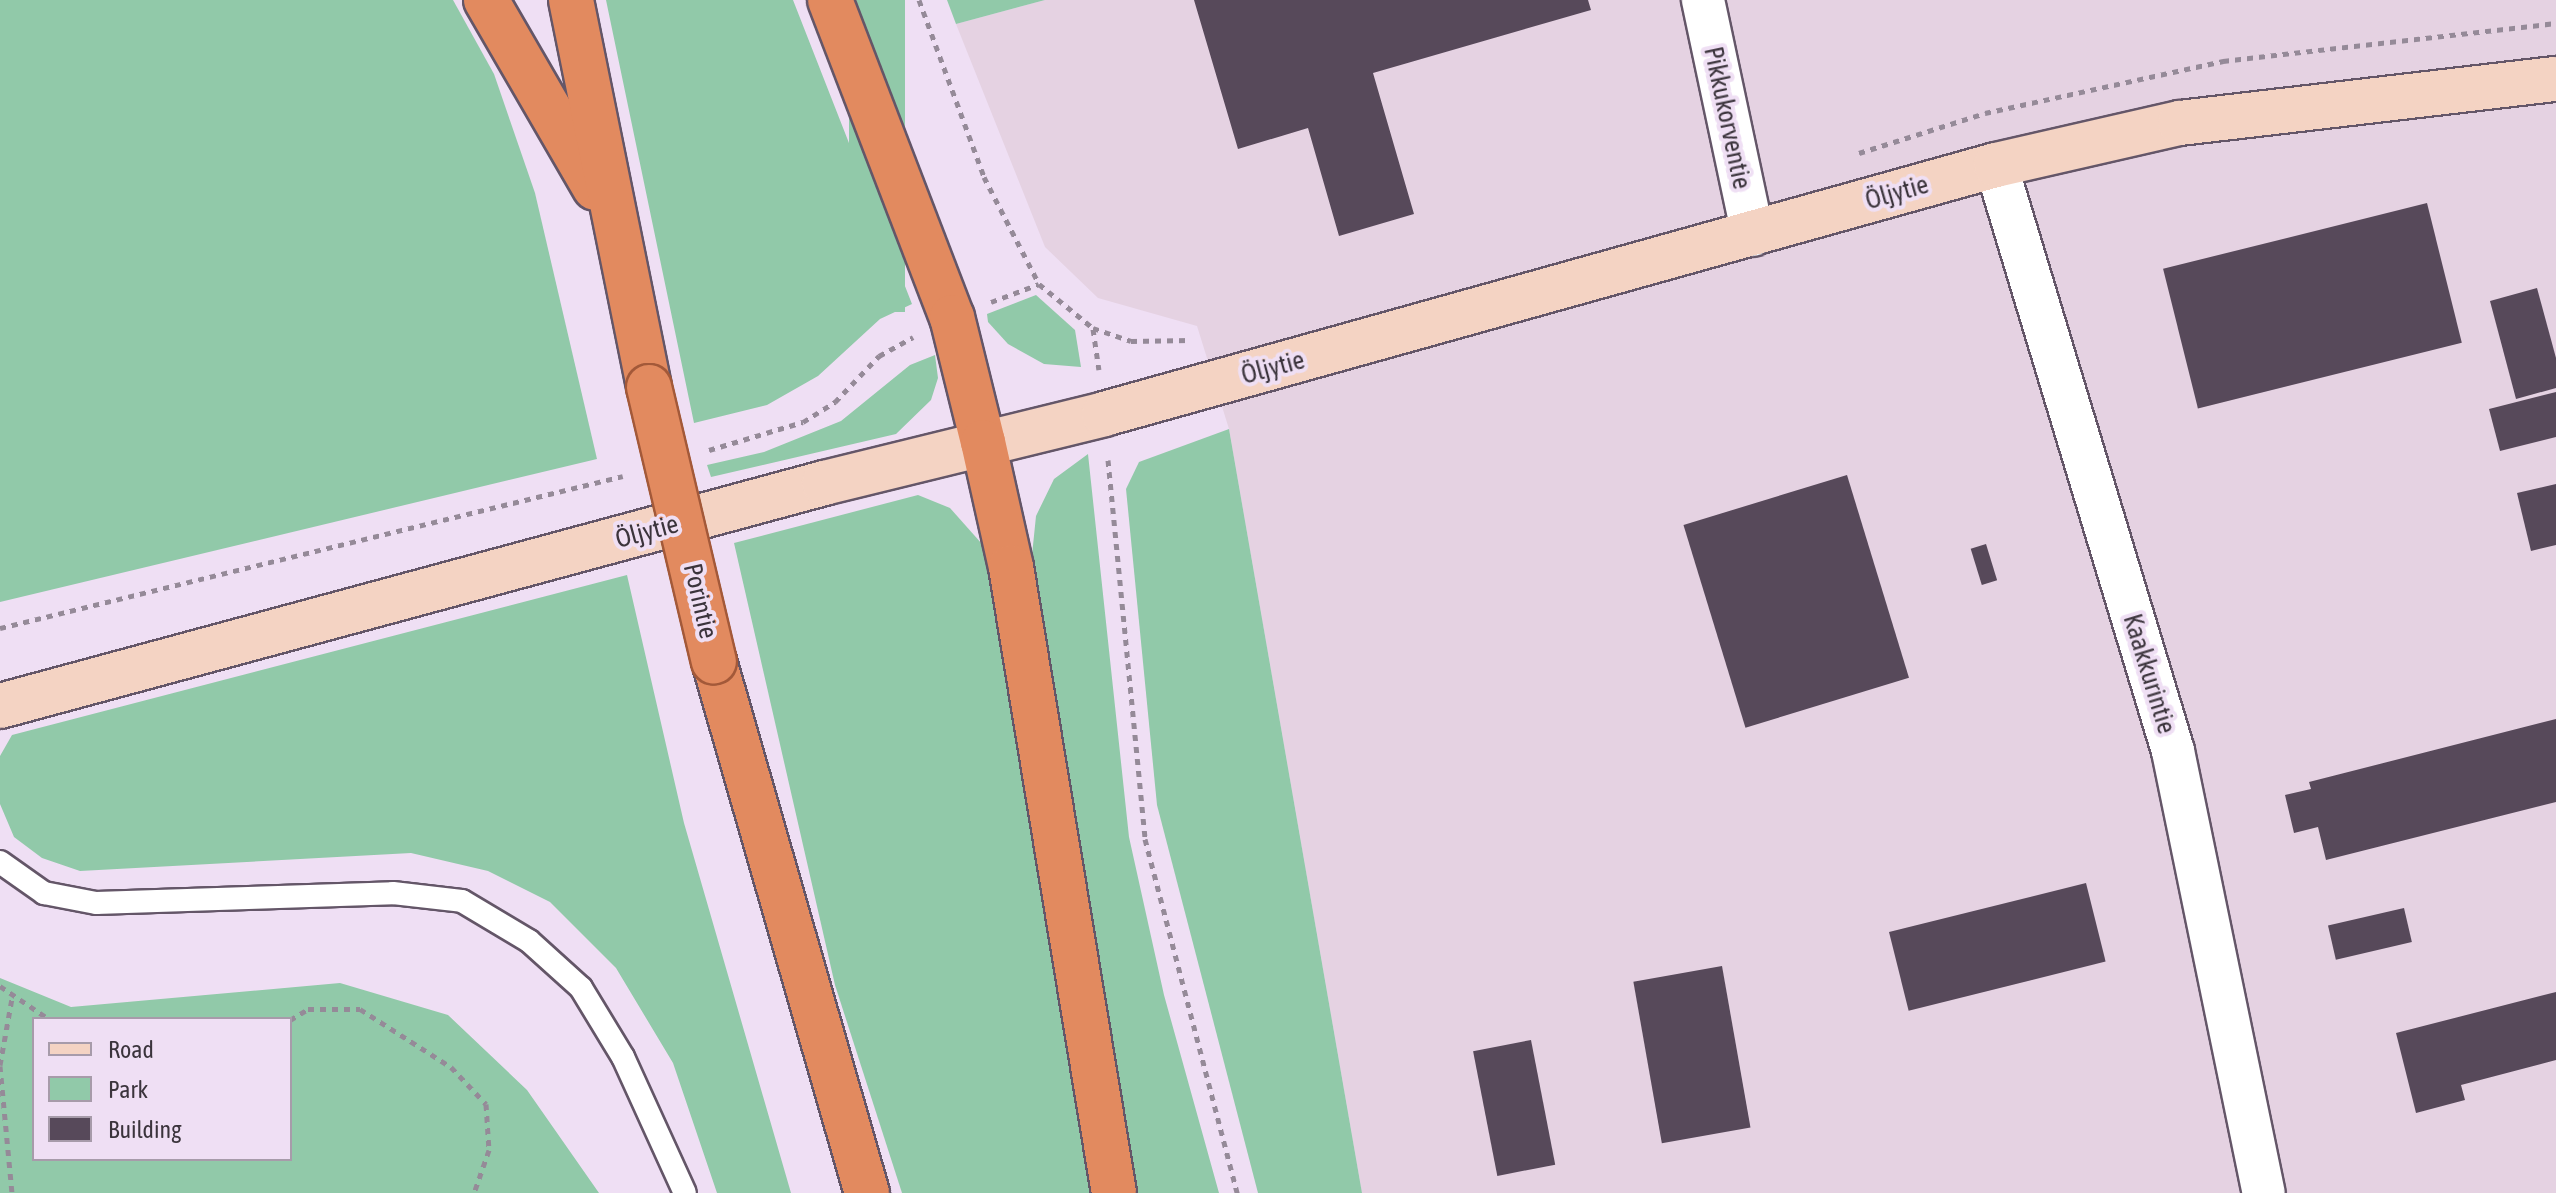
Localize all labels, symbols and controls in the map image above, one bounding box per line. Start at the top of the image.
street label: Pikkukorventie [1697,44,1757,192]
street label: Öljytie [1862,169,1932,217]
street label: Öljytie [1238,345,1308,391]
street label: Öljytie [612,509,682,555]
street label: Porintie [676,560,724,642]
street label: Kaakkurintie [2116,610,2182,738]
legend [32,1017,292,1161]
text: Road [108,1036,154,1063]
text: Park [108,1076,148,1103]
text: Building [108,1116,181,1143]

